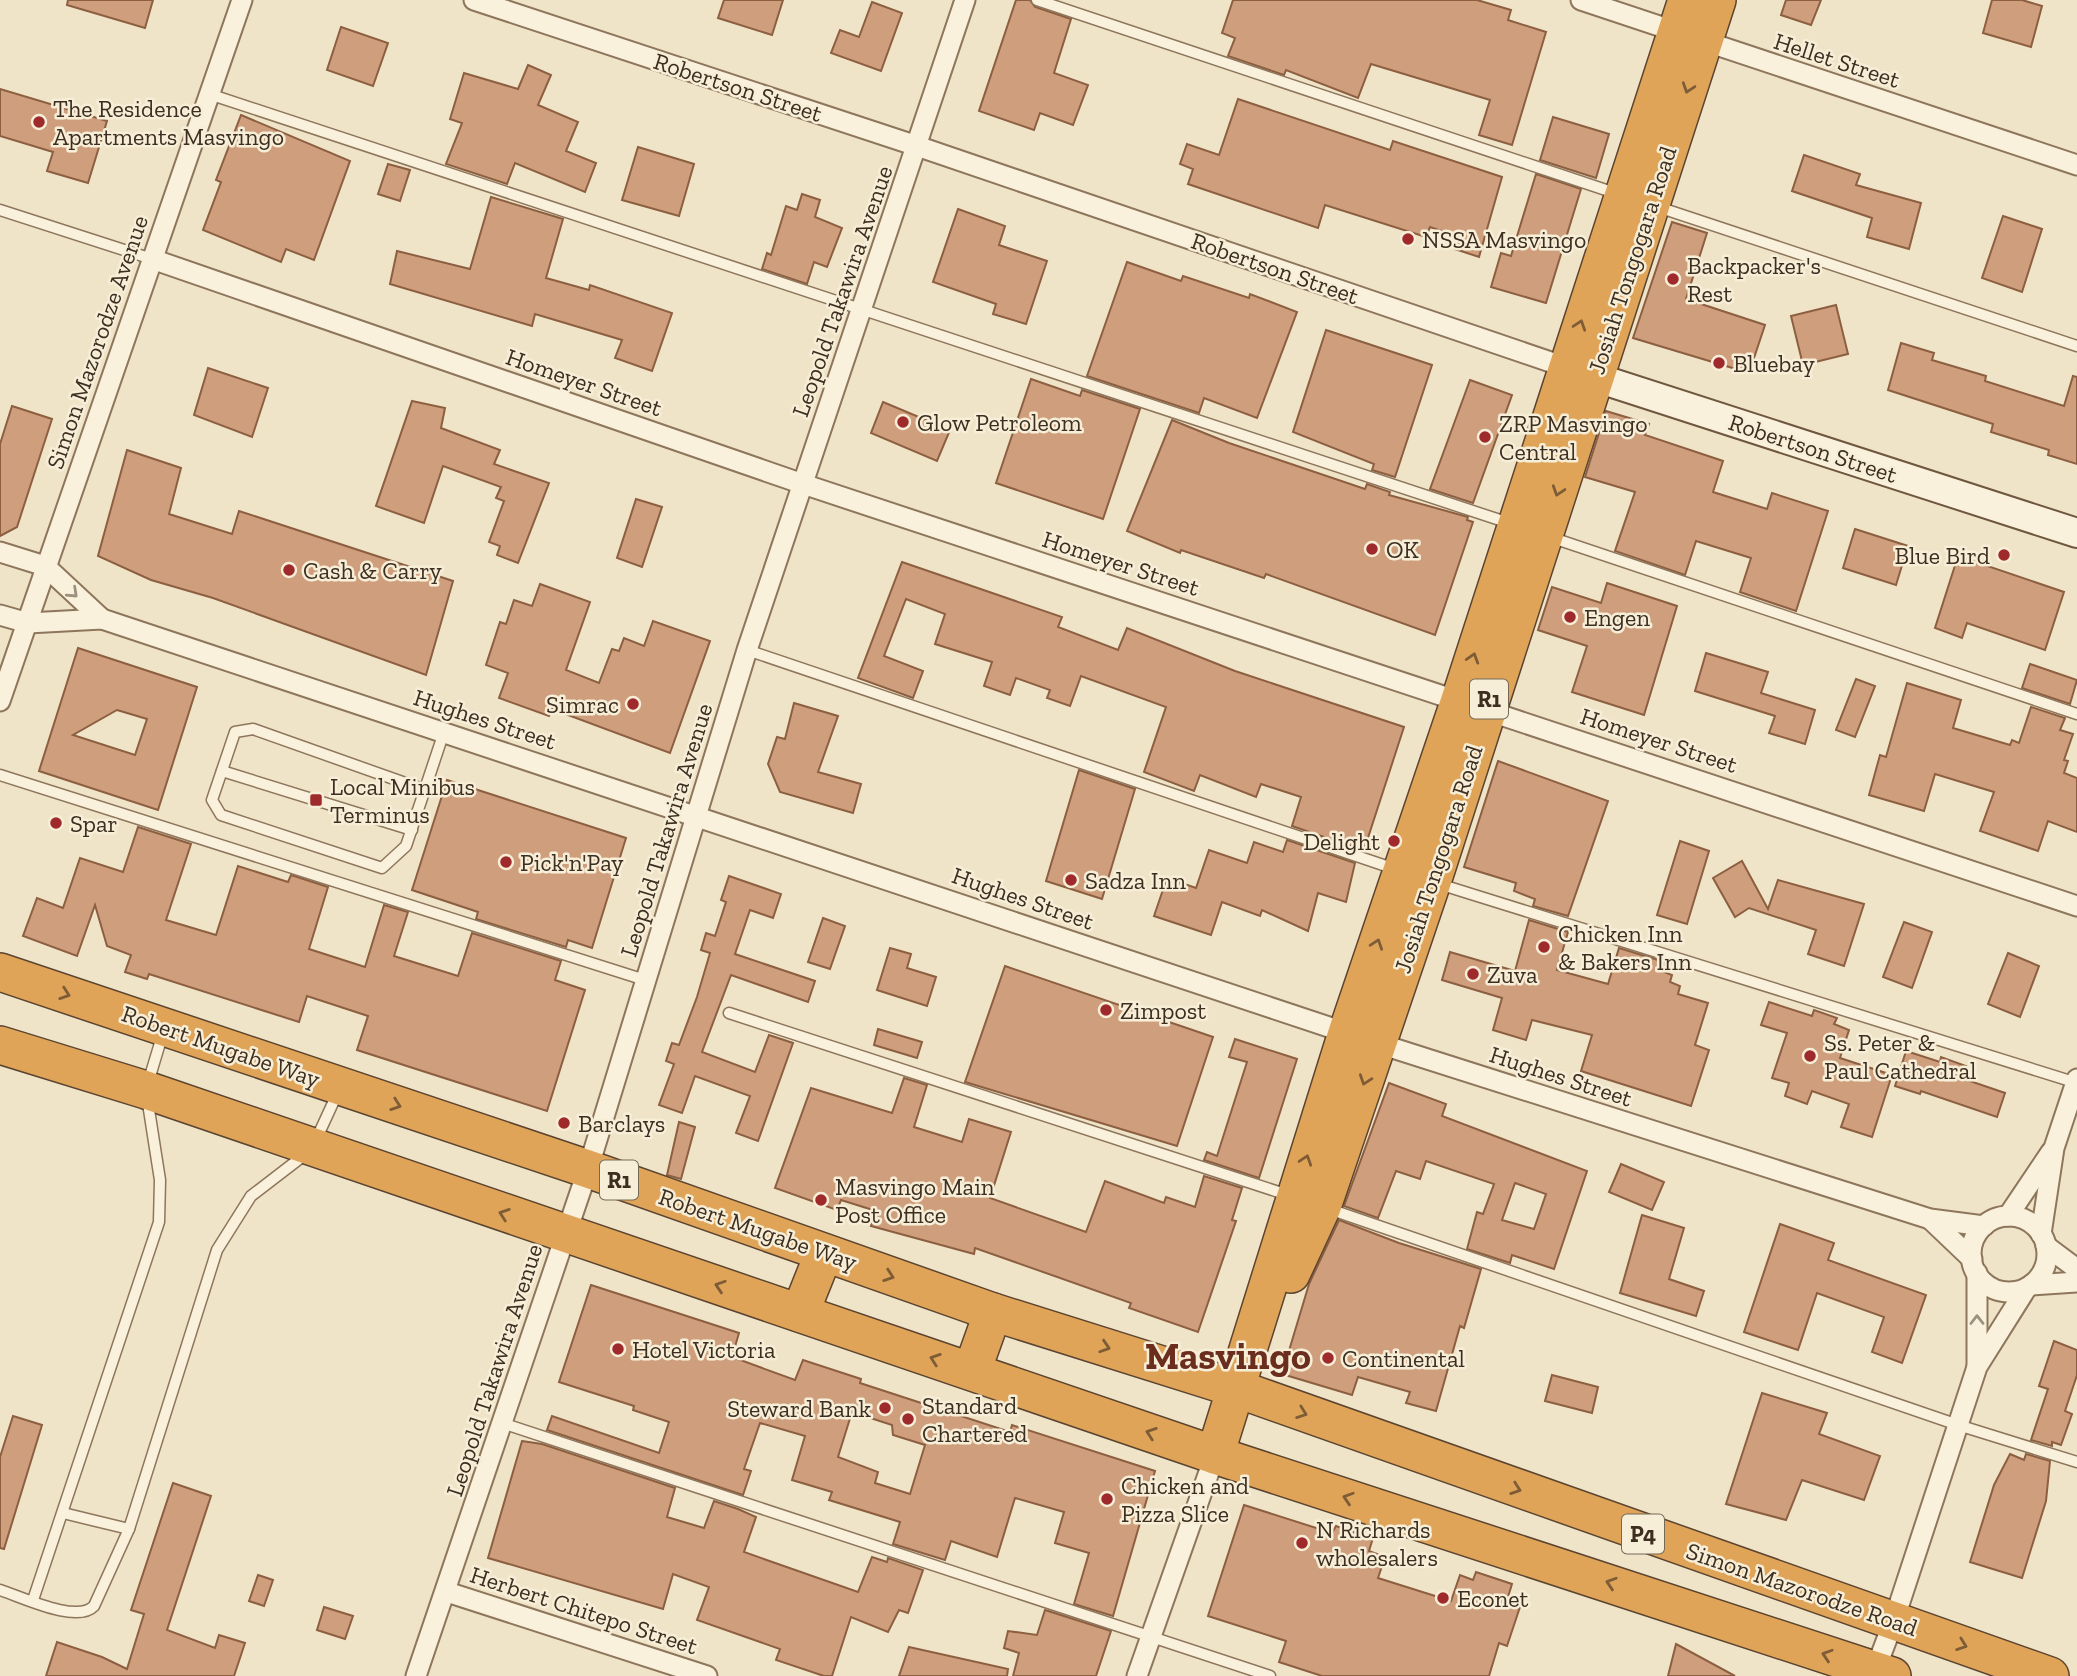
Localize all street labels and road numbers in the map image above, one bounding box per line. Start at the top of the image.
street label: Hellet Street [1770,26,1904,94]
street label: Robertson Street [650,46,826,128]
street label: Josiah Tongogara Road [1581,142,1683,378]
street label: Leopold Takawira Avenue [785,162,899,420]
street label: Simon Mazorodze Avenue [40,211,154,473]
street label: Robertson Street [1187,226,1363,310]
street label: Homeyer Street [502,342,666,422]
street label: Robertson Street [1725,407,1901,489]
street label: Homeyer Street [1039,524,1203,602]
road number: R1 [1470,680,1508,719]
street label: Hughes Street [410,682,560,756]
street label: Leopold Takawira Avenue [614,700,718,960]
street label: Homeyer Street [1577,701,1741,779]
street label: Josiah Tongogara Road [1387,741,1489,977]
street label: Hughes Street [948,860,1098,936]
street label: Robert Mugabe Way [118,998,325,1094]
street label: Hughes Street [1486,1039,1636,1113]
road number: R1 [600,1161,638,1200]
street label: Robert Mugabe Way [655,1181,862,1277]
street label: Leopold Takawira Avenue [439,1240,549,1500]
road number: P4 [1622,1514,1664,1554]
street label: Simon Mazorodze Road [1683,1536,1921,1642]
street label: Herbert Chitepo Street [467,1560,702,1661]

